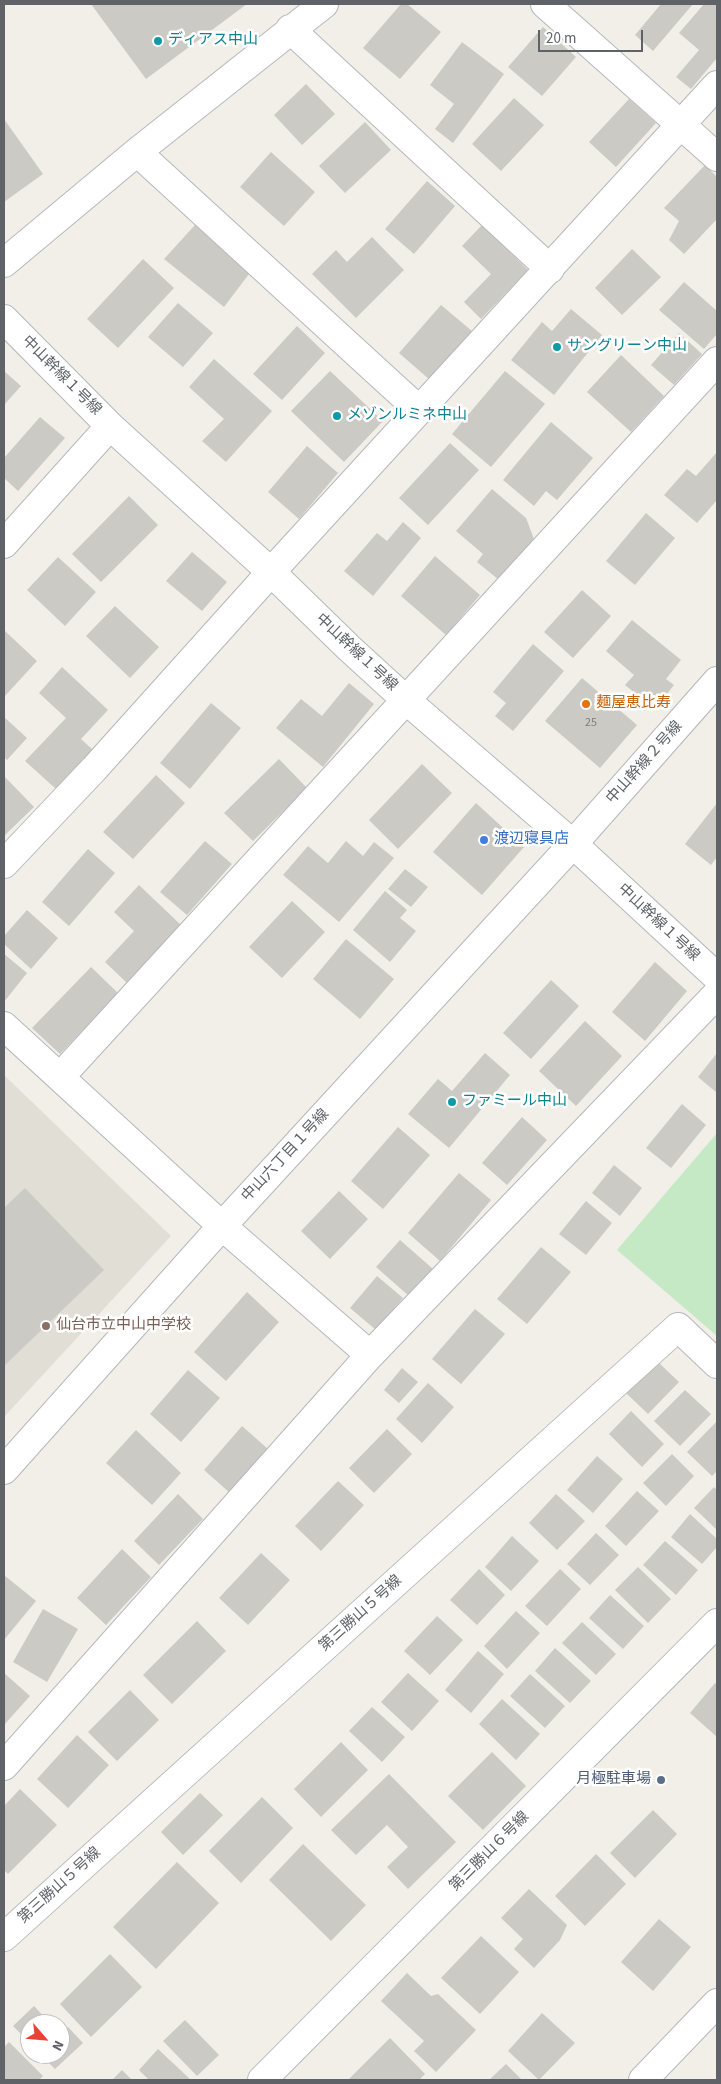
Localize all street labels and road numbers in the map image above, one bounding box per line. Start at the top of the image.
street label: 中山幹線１号線 [18,333,104,419]
street label: 中山幹線１号線 [311,611,401,695]
street label: 中山幹線２号線 [603,718,687,808]
street label: 中山幹線１号線 [613,881,703,965]
street label: 中山六丁目１号線 [238,1106,334,1206]
street label: 第三勝山５号線 [316,1572,406,1656]
street label: 第三勝山６号線 [447,1809,533,1895]
street label: 第三勝山５号線 [15,1844,105,1928]

